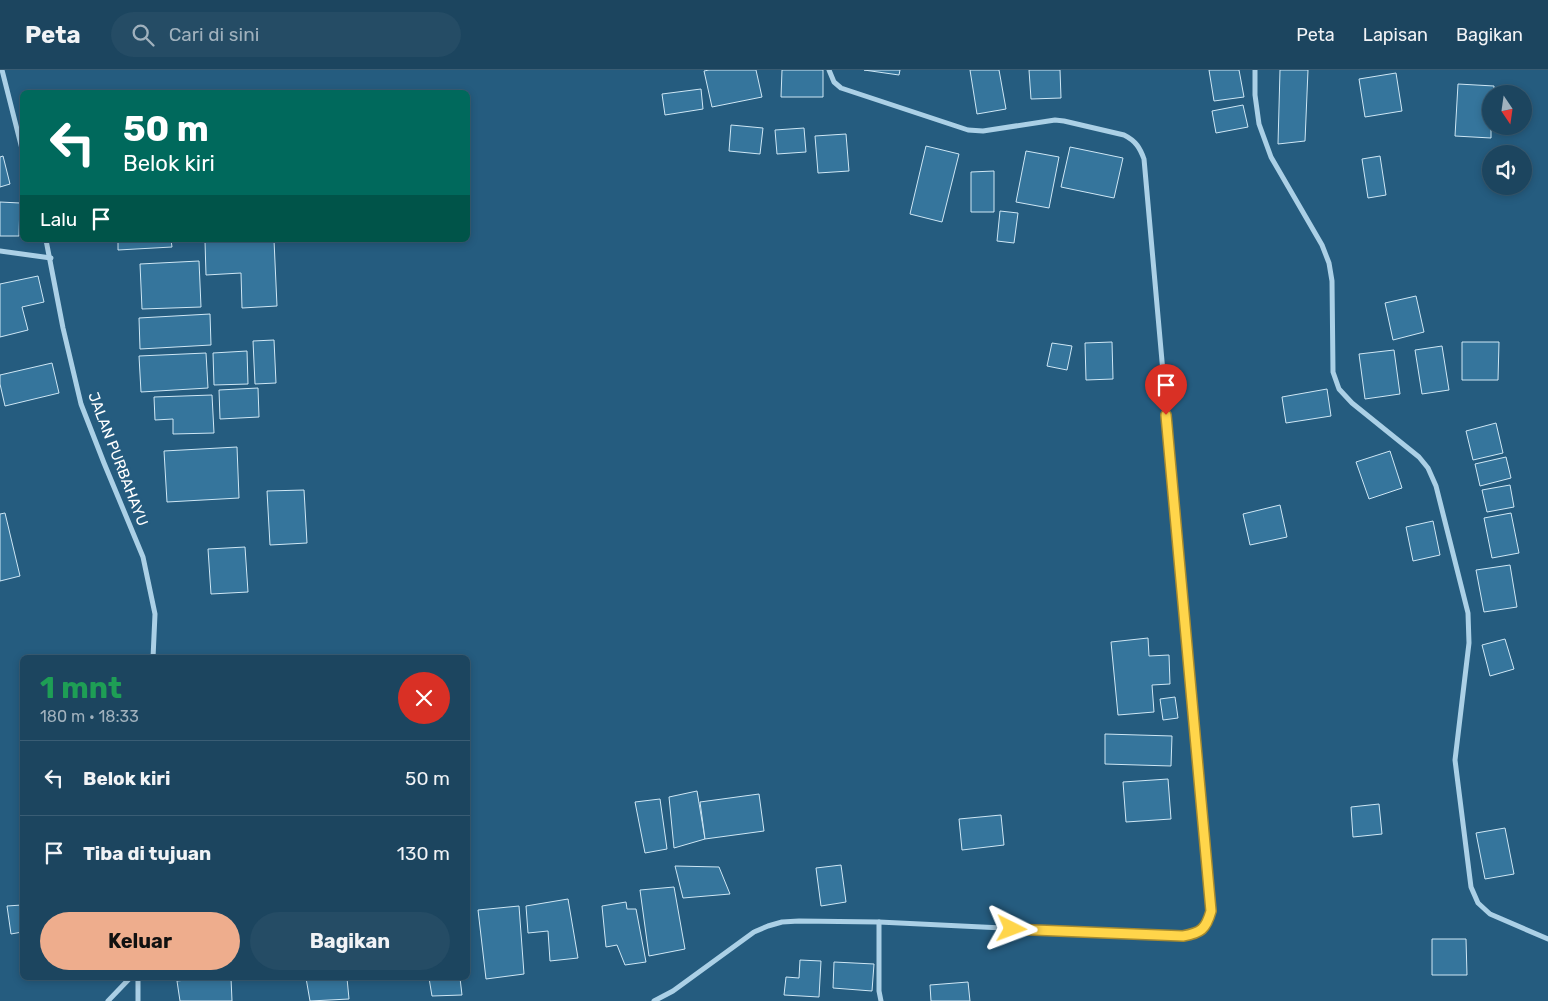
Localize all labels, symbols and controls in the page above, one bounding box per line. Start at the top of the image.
search box [111,12,461,57]
text: Peta [25,21,81,49]
icon: search [129,21,157,49]
text: Cari di sini [169,23,259,46]
text: Peta [1296,24,1335,46]
text: Lapisan [1363,24,1428,46]
text: Bagikan [1456,24,1523,46]
north arrow [1482,85,1532,135]
map controls [1482,85,1532,195]
text: 50 m [123,108,209,150]
icon: left [40,110,105,175]
button: sound [1482,145,1532,195]
text: Belok kiri [123,150,215,177]
icon: arrive [87,205,115,233]
text: Lalu [40,208,77,231]
pin [1145,364,1187,415]
icon: arrive [1152,371,1180,399]
street label: JALAN PURBAHAYU [84,390,152,528]
text: 1 mnt [40,670,122,706]
button: close [398,672,450,724]
text: 180 m · 18:33 [40,707,139,726]
icon: left [40,764,68,792]
text: Belok kiri [83,767,170,790]
text: 50 m [405,767,450,790]
icon: arrive [40,839,68,867]
text: Tiba di tujuan [83,842,211,865]
text: 130 m [397,842,450,865]
position arrow [985,902,1037,954]
button: Keluar [40,912,240,970]
button: Bagikan [250,912,450,970]

